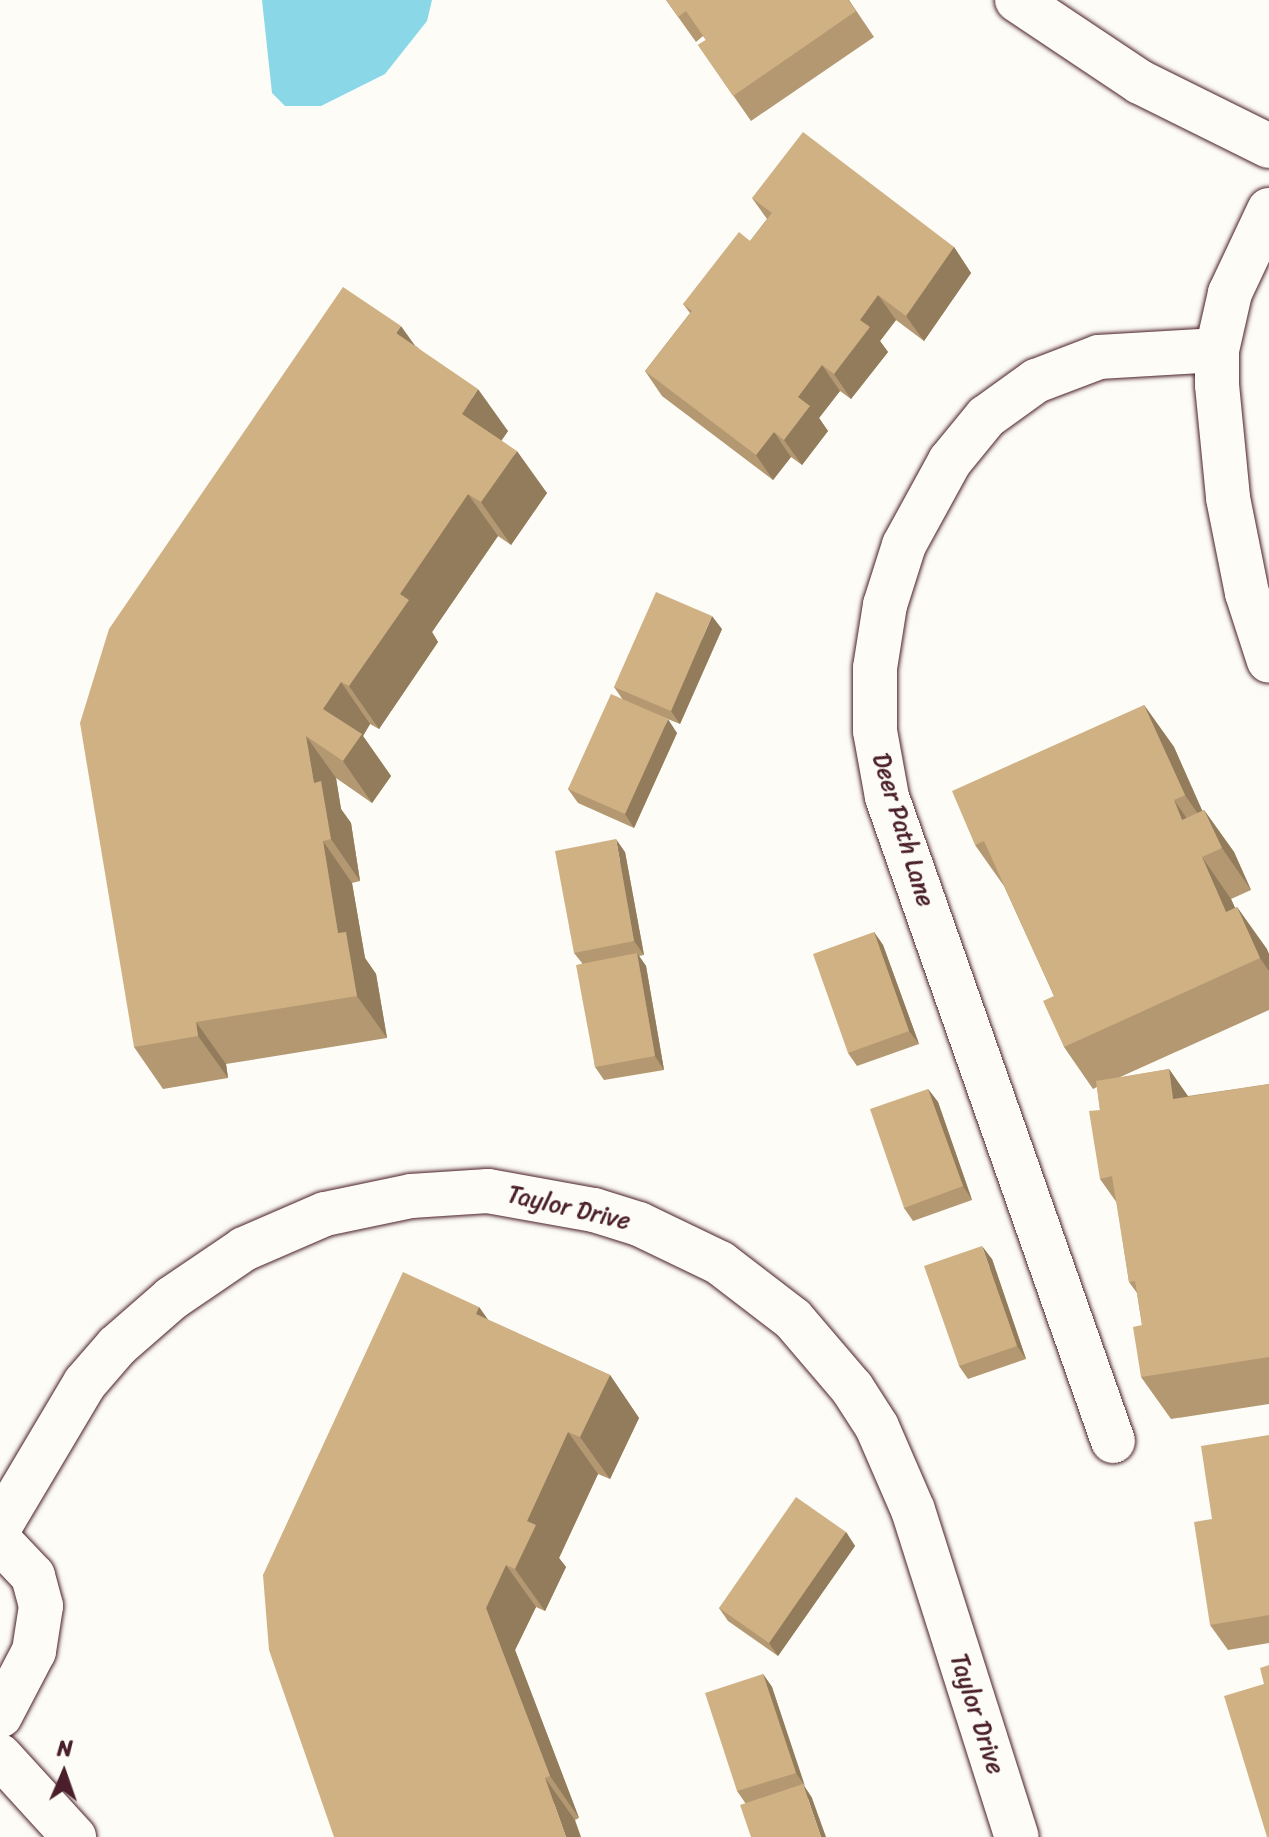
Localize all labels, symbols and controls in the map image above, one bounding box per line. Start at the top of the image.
street label: Deer Path Lane [866,750,940,910]
street label: Taylor Drive [505,1180,633,1236]
street label: Taylor Drive [944,1650,1010,1778]
text: N [57,1729,73,1768]
north arrow [24,1733,104,1813]

